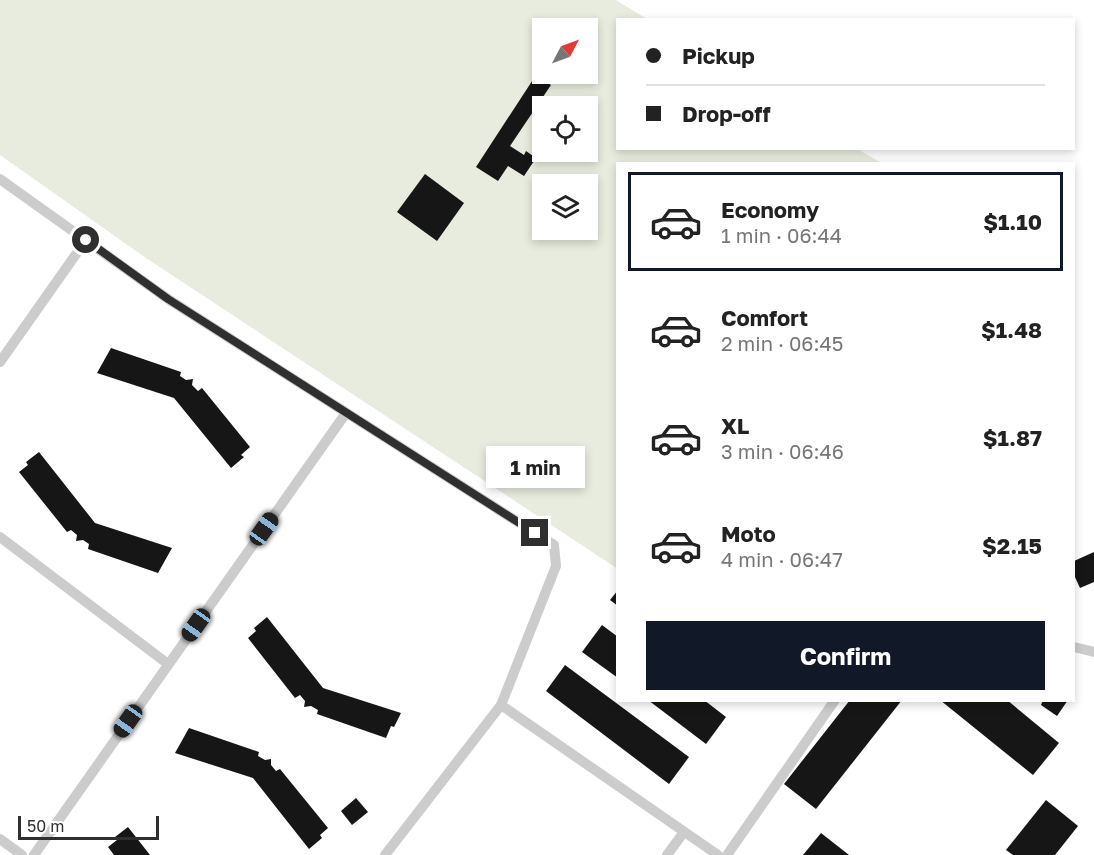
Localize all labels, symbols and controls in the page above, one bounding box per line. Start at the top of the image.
north arrow [532,18,598,84]
map controls [532,18,598,240]
text: Pickup [682,42,755,69]
button: locate [532,96,598,162]
text: Drop-off [682,100,771,127]
button: layers [532,174,598,240]
icon: car [649,195,703,249]
text: Economy [721,196,819,223]
text: $1.10 [983,208,1042,235]
text: 1 min · 06:44 [721,223,842,247]
route start [72,226,99,253]
icon: car [649,303,703,357]
text: Comfort [721,304,808,331]
text: $1.48 [981,316,1042,343]
text: 2 min · 06:45 [721,331,843,355]
icon: car [649,411,703,465]
text: XL [721,412,749,439]
text: $1.87 [983,424,1042,451]
text: 3 min · 06:46 [721,439,844,463]
callout: 1 min [486,446,584,488]
text: 1 min [510,455,561,479]
car [246,509,282,549]
route end [521,519,548,546]
icon: car [649,519,703,573]
text: Moto [721,520,776,547]
text: $2.15 [982,532,1042,559]
text: 4 min · 06:47 [721,547,843,571]
car [178,605,214,645]
button: Confirm [646,621,1045,690]
car [110,701,146,741]
scale bar [18,813,159,840]
text: 50 m [27,816,64,836]

